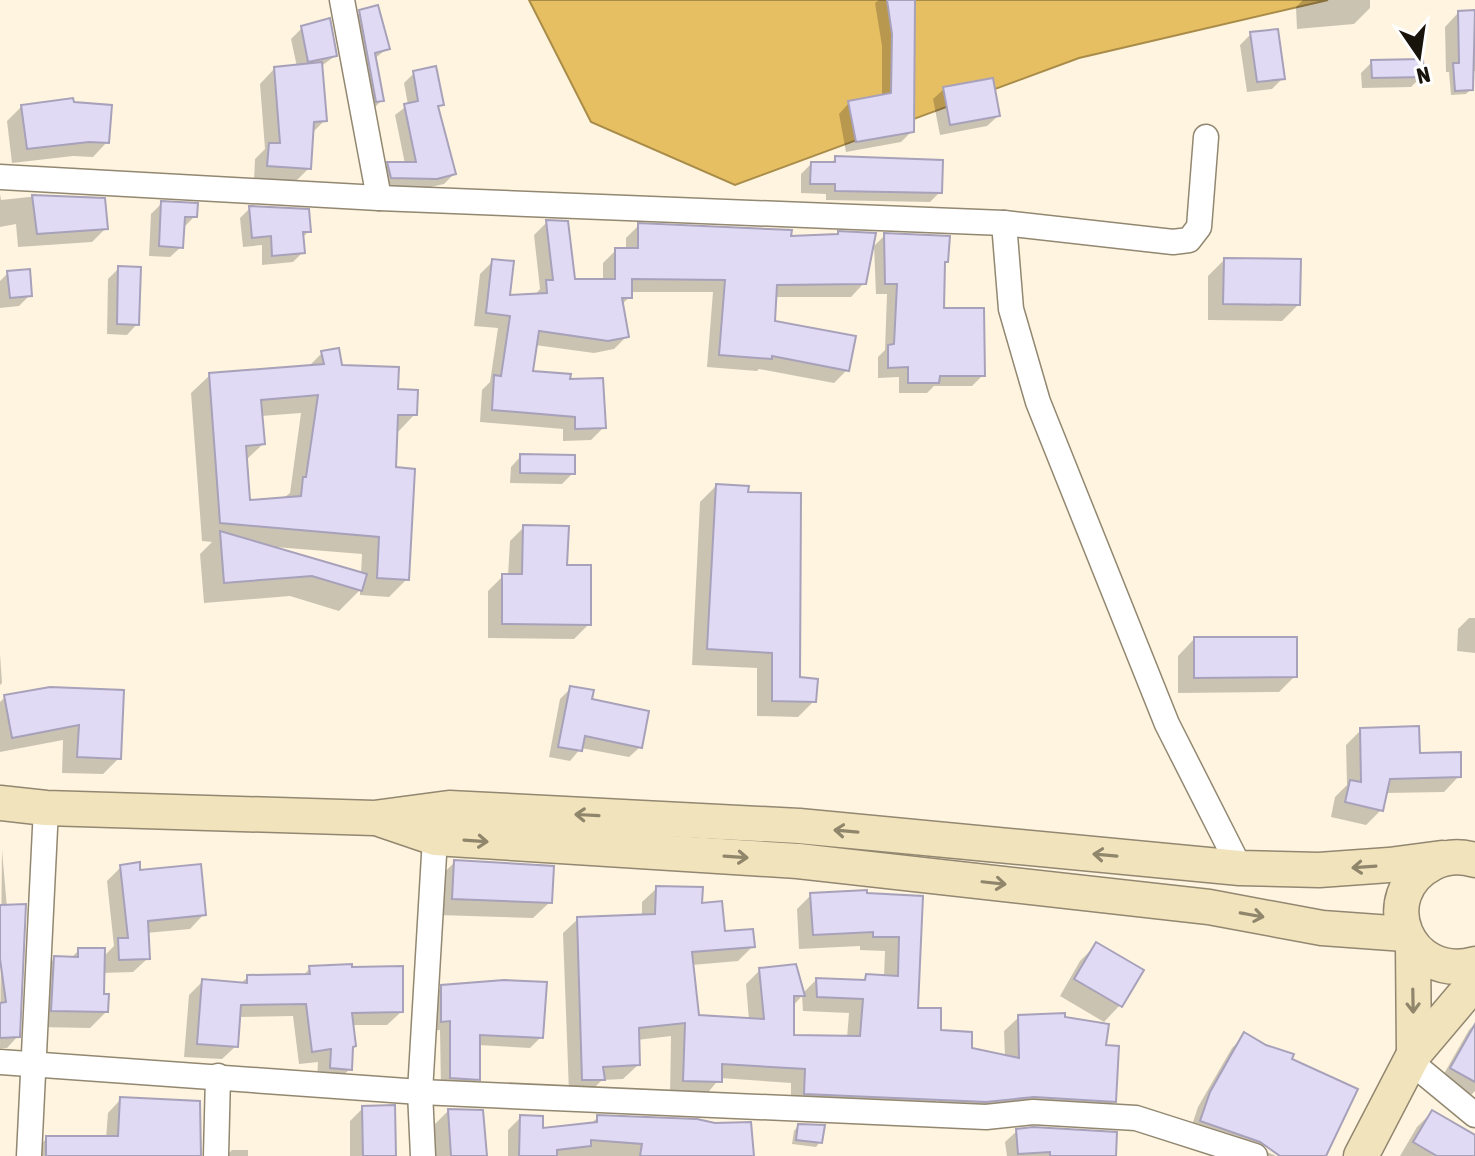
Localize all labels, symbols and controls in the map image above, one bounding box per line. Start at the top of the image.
north arrow [1379,16,1459,96]
text: N [1414,61,1433,90]
one-way arrow [574,807,601,822]
one-way arrow [833,823,860,838]
one-way arrow [462,833,489,848]
one-way arrow [1092,848,1119,863]
one-way arrow [722,850,749,865]
one-way arrow [1352,860,1378,875]
one-way arrow [981,876,1007,891]
one-way arrow [1239,908,1265,923]
one-way arrow [1406,987,1421,1014]

